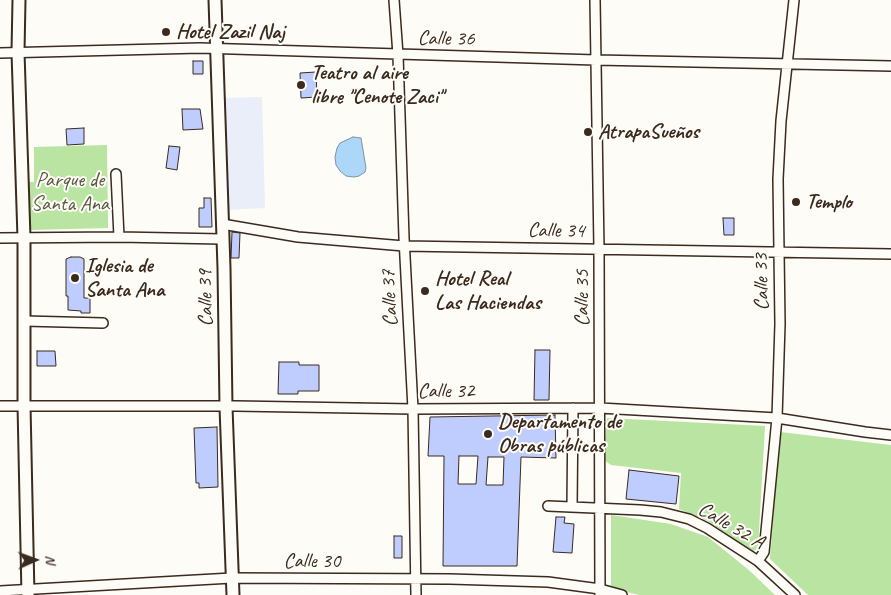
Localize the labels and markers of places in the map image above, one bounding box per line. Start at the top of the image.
place label: Hotel Zazil Naj [176,19,285,45]
marker: Hotel Zazil Naj [160,26,172,38]
place label: Teatro al aire libre "Cenote Zaci" [311,60,443,110]
marker: Teatro al aire libre "Cenote Zaci" [295,79,307,91]
place label: AtrapaSueños [598,119,699,145]
marker: AtrapaSueños [582,126,594,138]
place label: Templo [806,189,852,215]
marker: Templo [790,196,802,208]
place label: Iglesia de Santa Ana [85,253,164,303]
place label: Hotel Real Las Haciendas [435,266,541,316]
marker: Iglesia de Santa Ana [69,272,81,284]
marker: Hotel Real Las Haciendas [419,285,431,297]
place label: Departamento de Obras públicas [498,409,621,459]
marker: Departamento de Obras públicas [482,428,494,440]

